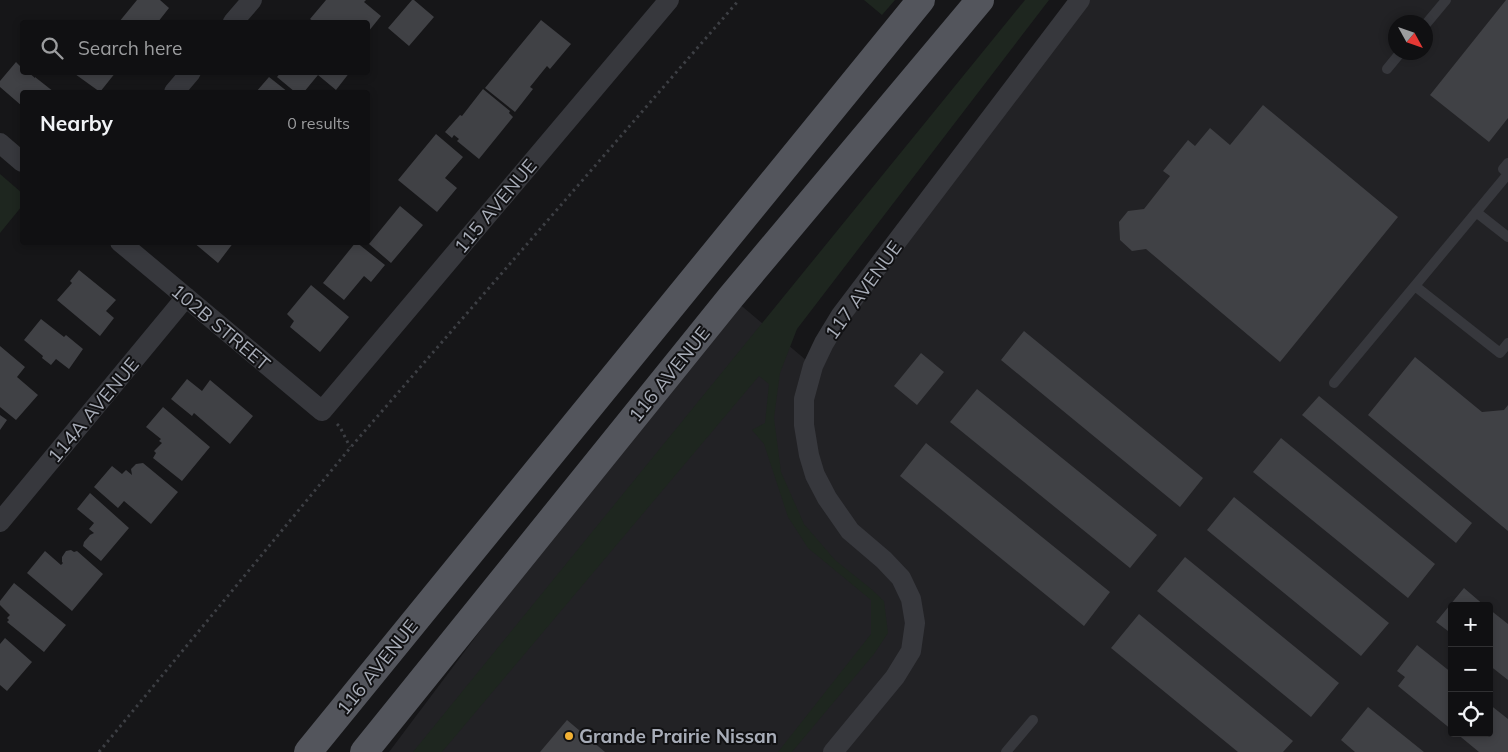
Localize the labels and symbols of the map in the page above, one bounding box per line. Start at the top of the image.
north arrow [1388,15,1433,60]
street label: 115 AVENUE [449,154,541,258]
street label: 117 AVENUE [819,236,907,344]
street label: 102B STREET [167,279,276,376]
street label: 116 AVENUE [623,321,715,427]
street label: 114A AVENUE [42,353,144,467]
street label: 116 AVENUE [331,614,423,720]
place label: Grande Prairie Nissan [579,724,777,748]
marker: Grande Prairie Nissan [563,730,575,742]

